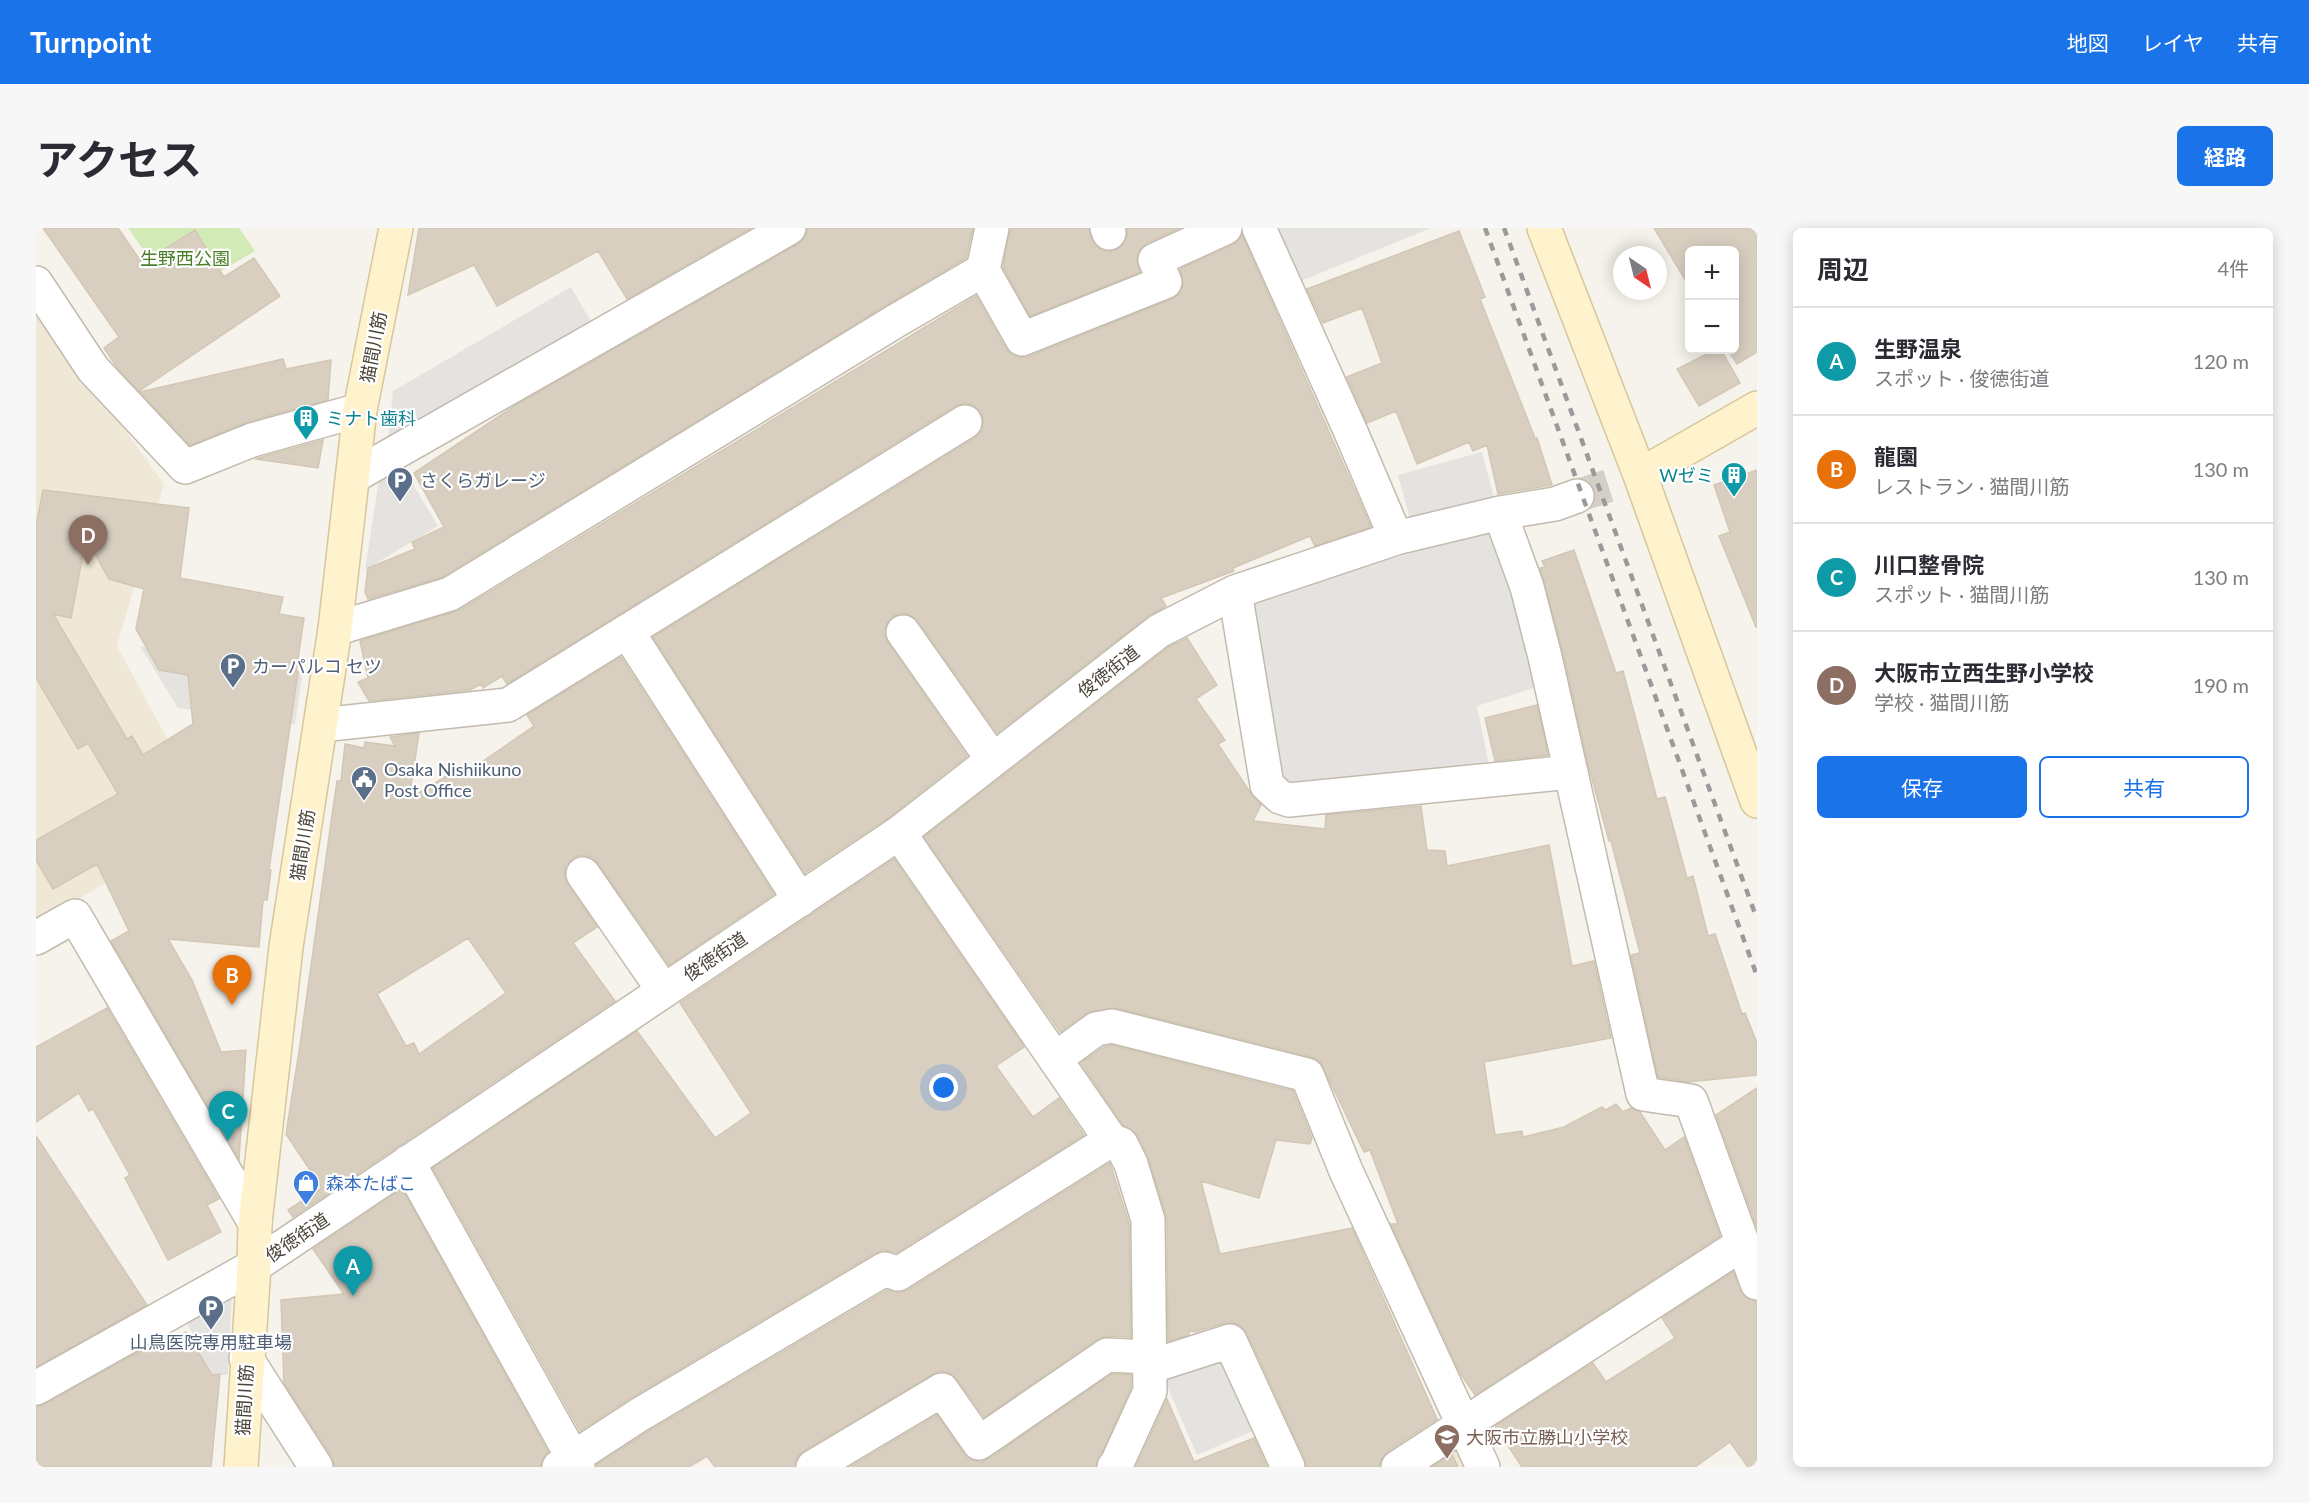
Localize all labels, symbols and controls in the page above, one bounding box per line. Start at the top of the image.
text: Turnpoint [30,25,151,59]
text: 地図 [2067,30,2109,55]
text: レイヤ [2142,30,2204,55]
text: 共有 [2237,30,2279,55]
button: 経路 [2177,126,2273,186]
text: アクセス [36,134,202,184]
north arrow [1613,246,1667,300]
map controls [1685,246,1739,354]
button: + [1685,246,1739,300]
park label: 生野西公園 [140,247,230,269]
text: 周辺 [1817,253,1869,285]
text: 4件 [2217,256,2249,280]
button: − [1685,300,1739,354]
street label: 猫間川筋 [355,310,391,384]
text: 生野温泉 [1874,335,1962,362]
text: A [1830,349,1843,373]
text: 120 m [2193,349,2249,373]
text: スポット · 俊徳街道 [1874,366,2049,390]
building icon: ミナト歯科 [291,403,321,441]
place label: ミナト歯科 [326,407,416,429]
text: 龍園 [1874,443,1918,470]
text: B [1830,457,1843,481]
text: 130 m [2193,457,2249,481]
building icon: Wゼミ [1719,460,1749,498]
place label: Wゼミ [1659,464,1714,486]
parking icon: さくらガレージ [385,465,415,503]
place label: さくらガレージ [420,469,546,491]
text: レストラン · 猫間川筋 [1874,474,2069,498]
pin: D [68,516,108,565]
text: 川口整骨院 [1874,551,1984,578]
text: C [1830,565,1843,589]
text: 130 m [2193,565,2249,589]
text: スポット · 猫間川筋 [1874,582,2049,606]
street label: 俊徳街道 [1073,640,1143,702]
parking icon: カーパルコ セツ [218,651,248,689]
place label: カーパルコ セツ [252,655,382,677]
text: 大阪市立西生野小学校 [1874,659,2094,686]
text: D [1829,673,1844,697]
text: 190 m [2193,673,2249,697]
text: 学校 · 猫間川筋 [1874,690,2009,714]
button: 保存 [1817,756,2027,818]
button: 共有 [2039,756,2249,818]
place label: Osaka Nishiikuno Post Office [384,758,522,801]
public building icon: Osaka Nishiikuno Post Office [349,764,379,802]
street label: 猫間川筋 [286,808,318,882]
street label: 俊徳街道 [679,927,751,985]
pin: B [212,956,252,1005]
your location [929,1073,958,1102]
pin: C [208,1092,248,1141]
shop icon: 森本たばこ [291,1168,321,1206]
place label: 森本たばこ [326,1172,416,1194]
street label: 俊徳街道 [261,1208,333,1266]
pin: A [334,1246,372,1296]
parking icon: 山鳥医院専用駐車場 [196,1293,226,1331]
place label: 山鳥医院専用駐車場 [130,1331,292,1353]
street label: 猫間川筋 [231,1363,257,1437]
school or university icon: 大阪市立勝山小学校 [1432,1422,1462,1460]
place label: 大阪市立勝山小学校 [1466,1426,1628,1448]

